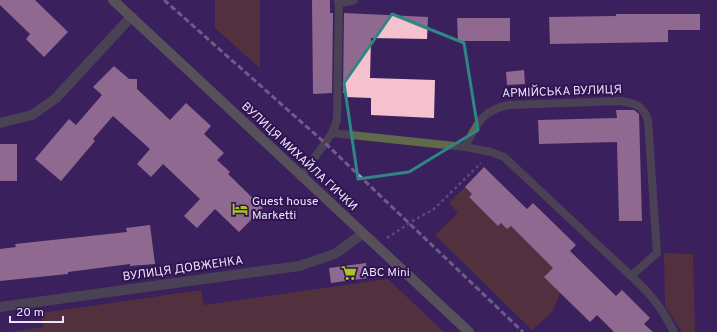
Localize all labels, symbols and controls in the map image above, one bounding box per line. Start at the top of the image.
street label: АРМІЙСЬКА ВУЛИЦЯ [502,82,622,102]
street label: ВУЛИЦЯ МИХАЙЛА ГИЧКИ [238,99,360,215]
place label: Guest house Marketti [252,194,319,224]
hotel icon: Guest house Marketti [231,200,249,218]
street label: ВУЛИЦЯ ДОВЖЕНКА [122,253,244,285]
supermarket icon: ABC Mini [340,264,358,282]
place label: ABC Mini [361,265,410,281]
scale bar [10,298,63,324]
text: 20 m [16,305,44,321]

